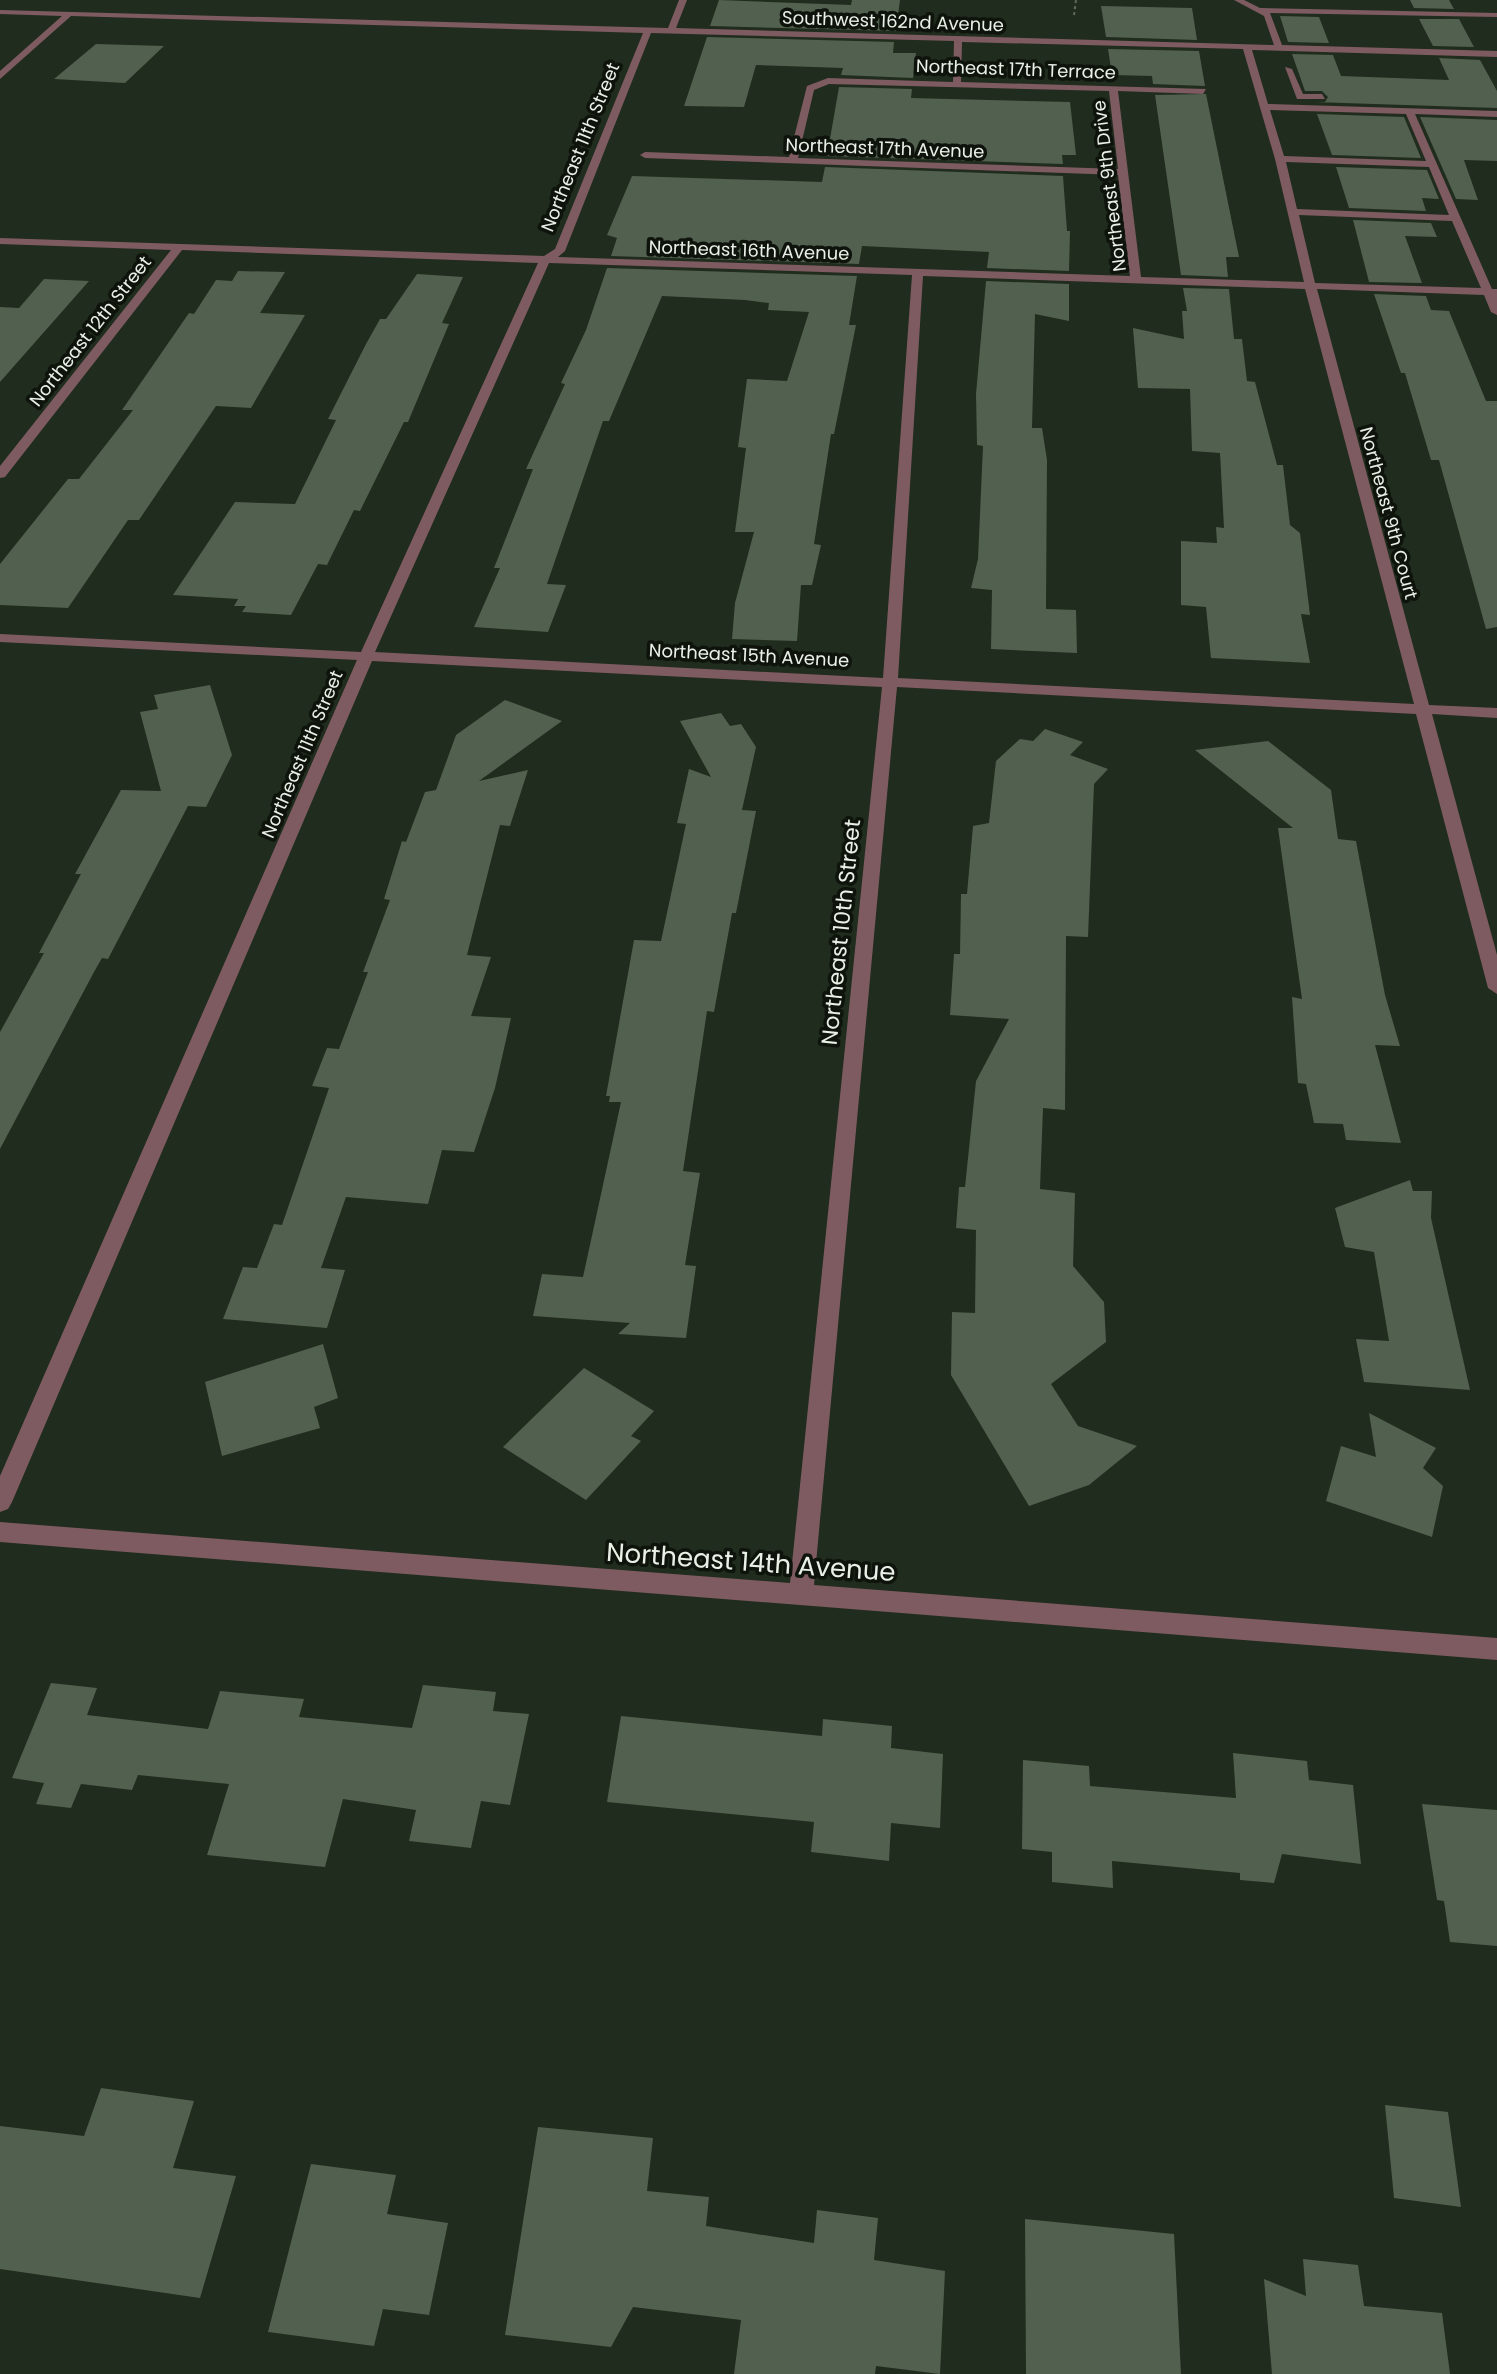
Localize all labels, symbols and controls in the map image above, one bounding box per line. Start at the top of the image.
street label: Southwest 162nd Avenue [782,5,1004,37]
street label: Northeast 17th Terrace [916,53,1116,85]
street label: Northeast 11th Street [535,59,625,235]
street label: Northeast 9th Drive [1086,99,1132,273]
street label: Northeast 17th Avenue [785,132,985,164]
street label: Northeast 16th Avenue [648,234,850,266]
street label: Northeast 12th Street [23,251,157,411]
street label: Northeast 9th Court [1354,424,1424,602]
street label: Northeast 15th Avenue [648,637,850,673]
street label: Northeast 11th Street [255,666,349,842]
street label: Northeast 10th Street [814,818,868,1046]
street label: Northeast 14th Avenue [605,1534,897,1590]

